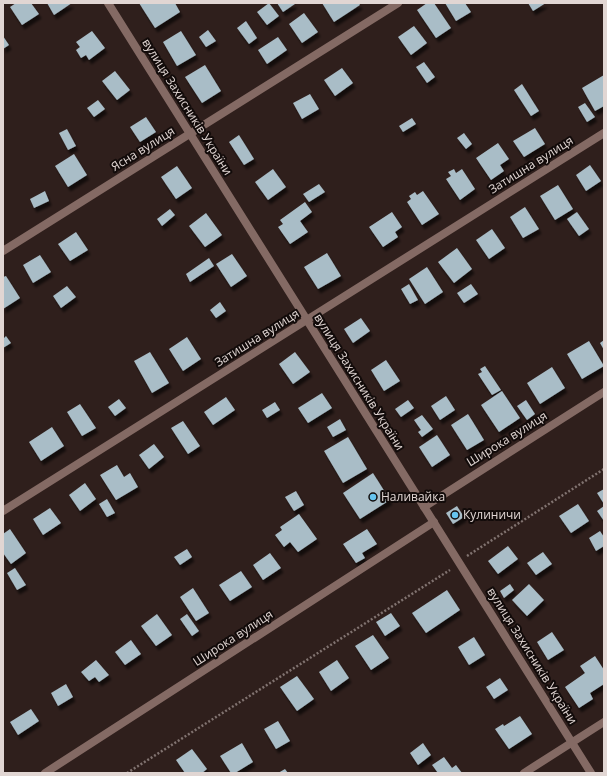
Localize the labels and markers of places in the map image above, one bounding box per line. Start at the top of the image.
place label: Наливайка [381,488,445,505]
marker: Наливайка [368,492,378,502]
place label: Кулиничи [463,506,521,523]
marker: Кулиничи [450,510,460,520]

